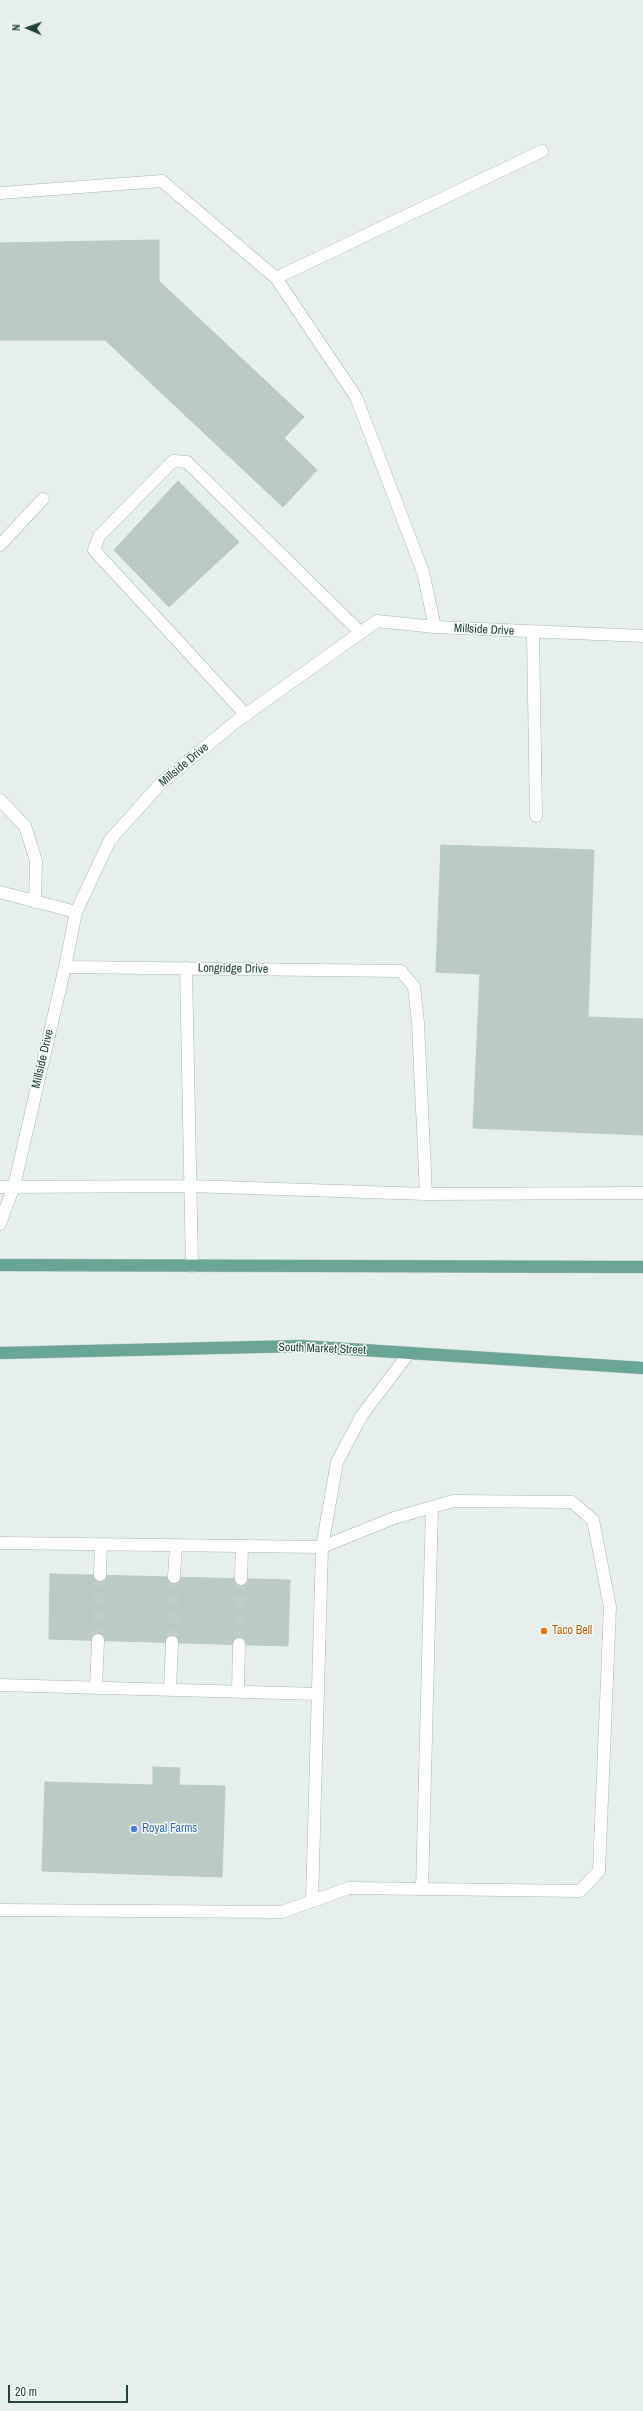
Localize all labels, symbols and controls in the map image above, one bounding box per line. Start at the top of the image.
north arrow [8,8,48,48]
text: N [9,24,23,31]
street label: Millside Drive [454,621,514,639]
street label: Millside Drive [156,740,212,790]
street label: Longridge Drive [198,961,268,977]
street label: Millside Drive [29,1028,57,1090]
street label: South Market Street [278,1340,366,1358]
place label: Taco Bell [552,1624,592,1638]
marker: Taco Bell [539,1626,549,1636]
place label: Royal Farms [142,1822,197,1836]
marker: Royal Farms [129,1824,139,1834]
scale bar [10,2377,130,2403]
text: 20 m [15,2384,37,2400]

